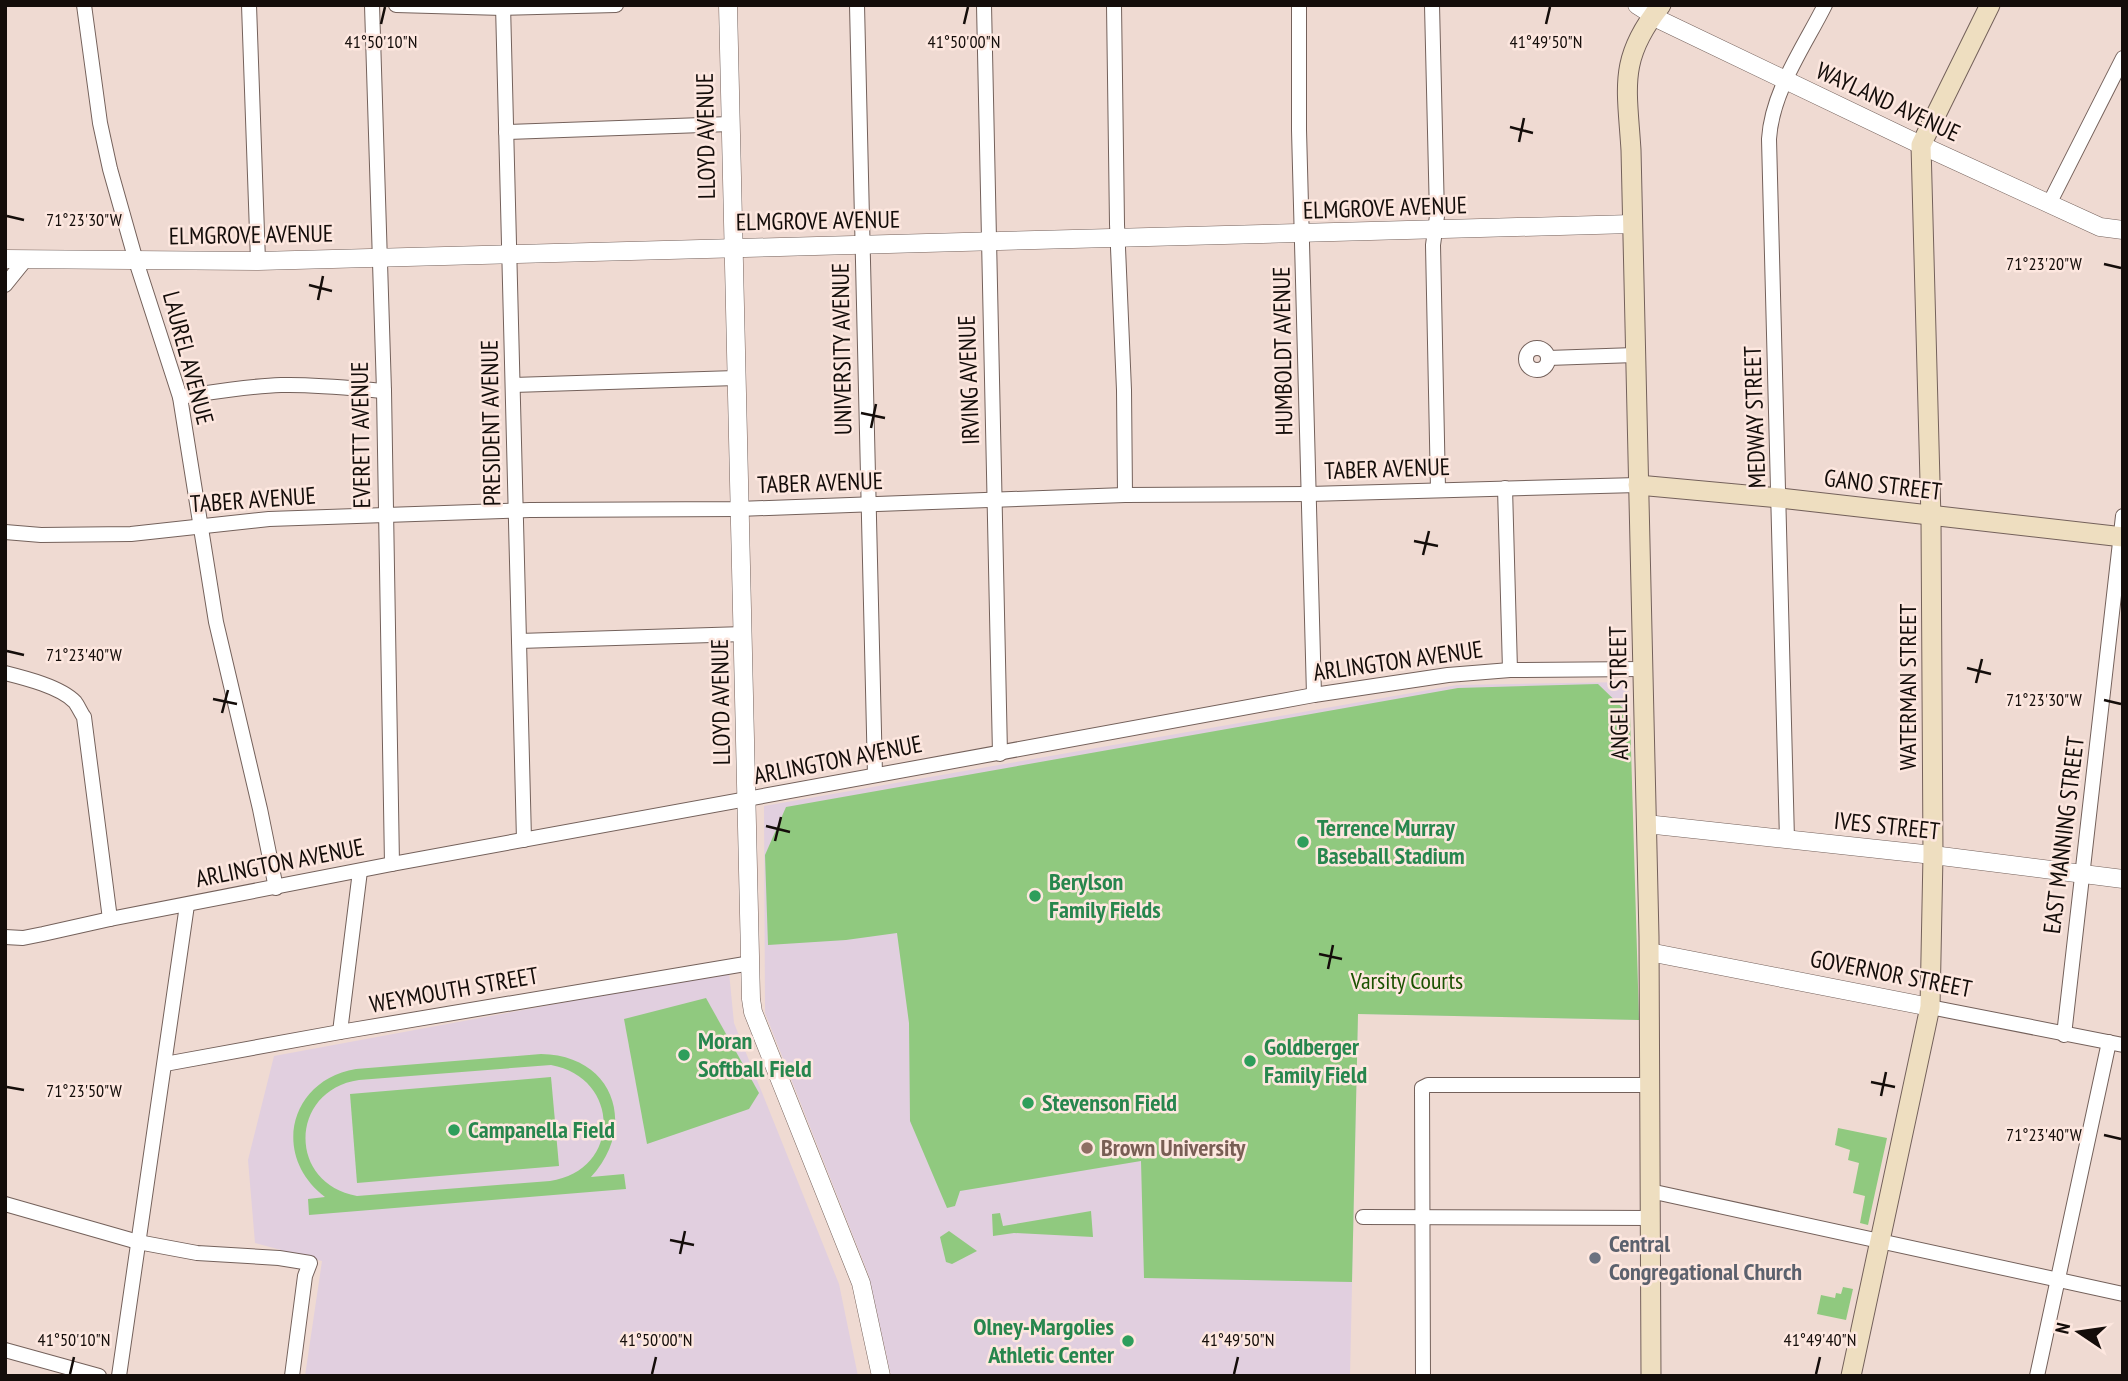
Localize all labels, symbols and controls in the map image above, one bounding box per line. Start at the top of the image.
text: 41°50'10"N [345,30,417,53]
text: 41°50'00"N [928,30,1000,53]
text: 41°49'50"N [1510,30,1582,53]
street label: WAYLAND AVENUE [1811,55,1965,148]
street label: LLOYD AVENUE [689,73,722,199]
street label: ELMGROVE AVENUE [1302,189,1468,226]
street label: ELMGROVE AVENUE [736,204,900,237]
text: 71°23'30"W [46,208,122,231]
street label: ELMGROVE AVENUE [169,218,333,251]
text: 71°23'20"W [2006,252,2082,275]
street label: UNIVERSITY AVENUE [824,263,859,436]
street label: HUMBOLDT AVENUE [1266,266,1299,436]
street label: LAUREL AVENUE [156,288,221,428]
street label: IRVING AVENUE [951,315,986,445]
street label: PRESIDENT AVENUE [474,340,507,506]
street label: MEDWAY STREET [1737,345,1772,489]
street label: EVERETT AVENUE [344,361,377,509]
street label: TABER AVENUE [1324,451,1450,486]
street label: GANO STREET [1823,462,1944,507]
street label: TABER AVENUE [757,465,883,500]
street label: TABER AVENUE [189,480,317,519]
street label: WATERMAN STREET [1892,603,1923,770]
street label: ANGELL STREET [1602,625,1635,760]
street label: ARLINGTON AVENUE [1311,633,1485,688]
street label: LLOYD AVENUE [704,639,737,765]
text: 71°23'40"W [46,643,122,666]
text: 71°23'30"W [2006,688,2082,711]
street label: ARLINGTON AVENUE [751,728,925,791]
street label: EAST MANNING STREET [2036,734,2091,935]
street label: IVES STREET [1833,805,1942,846]
place label: Terrence Murray Baseball Stadium [1317,812,1465,871]
street label: ARLINGTON AVENUE [193,831,367,894]
marker: Terrence Murray Baseball Stadium [1295,834,1311,850]
place label: Berylson Family Fields [1049,866,1161,925]
marker: Berylson Family Fields [1027,888,1043,904]
street label: GOVERNOR STREET [1808,943,1975,1004]
street label: WEYMOUTH STREET [367,959,541,1020]
park label: Varsity Courts [1350,965,1463,996]
place label: Moran Softball Field [698,1025,812,1084]
place label: Goldberger Family Field [1264,1031,1367,1090]
marker: Moran Softball Field [676,1047,692,1063]
marker: Goldberger Family Field [1242,1053,1258,1069]
text: 71°23'50"W [46,1079,122,1102]
place label: Stevenson Field [1042,1087,1177,1118]
marker: Stevenson Field [1020,1095,1036,1111]
place label: Campanella Field [468,1114,615,1145]
marker: Campanella Field [446,1122,462,1138]
text: 71°23'40"W [2006,1123,2082,1146]
place label: Brown University [1101,1132,1246,1163]
marker: Brown University [1079,1140,1095,1156]
place label: Central Congregational Church [1609,1228,1802,1287]
marker: Central Congregational Church [1587,1250,1603,1266]
north arrow [2044,1297,2114,1367]
place label: Olney-Margolies Athletic Center [973,1311,1115,1370]
text: N [2050,1320,2075,1336]
text: 41°50'10"N [38,1328,110,1351]
text: 41°50'00"N [620,1328,692,1351]
text: 41°49'50"N [1202,1328,1274,1351]
text: 41°49'40"N [1784,1328,1856,1351]
marker: Olney-Margolies Athletic Center [1120,1333,1136,1349]

